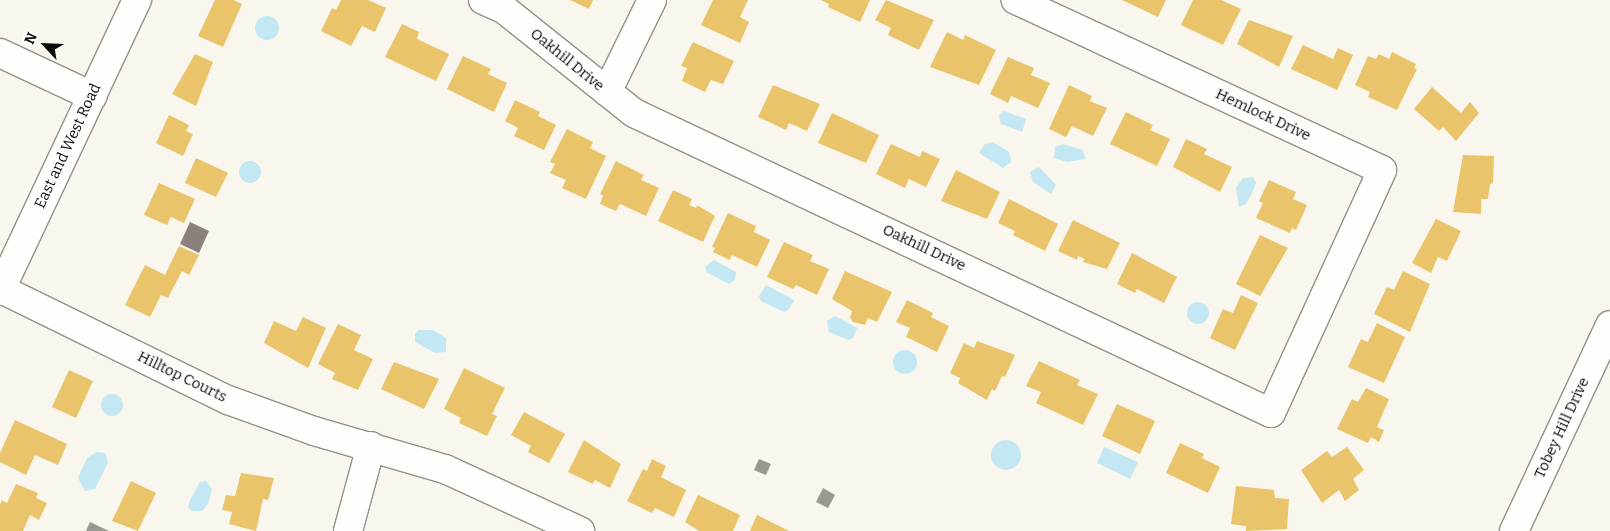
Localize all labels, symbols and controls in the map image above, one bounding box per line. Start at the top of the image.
north arrow [20,20,70,70]
street label: Oakhill Drive [526,25,608,95]
text: N [21,30,41,47]
street label: East and West Road [31,81,105,211]
street label: Hemlock Drive [1213,85,1313,145]
street label: Oakhill Drive [880,221,968,275]
street label: Hilltop Courts [134,348,230,406]
street label: Tobey Hill Drive [1531,375,1593,481]

